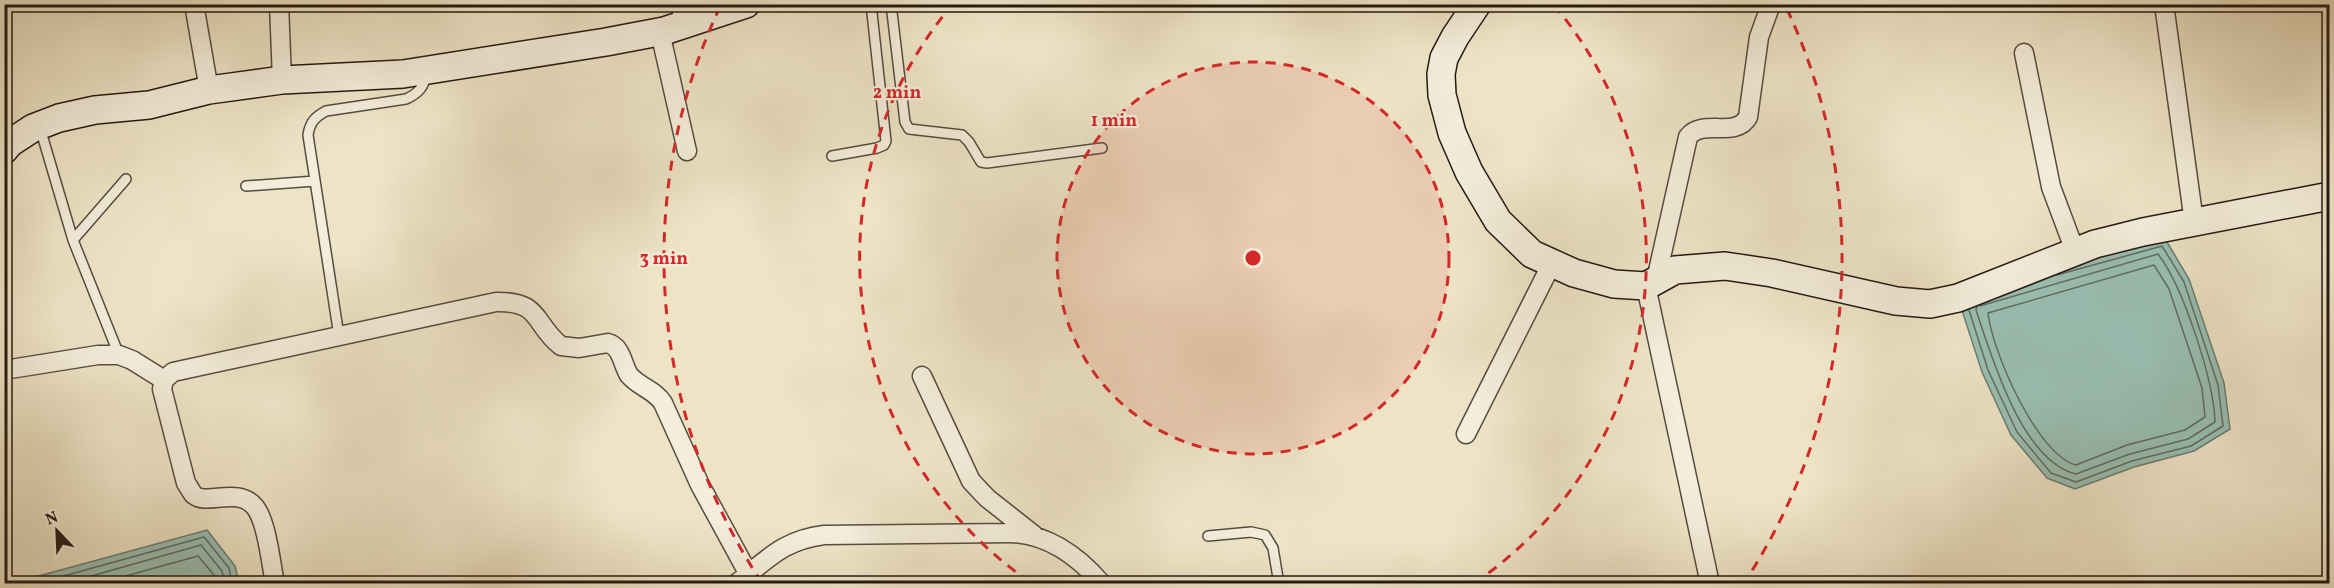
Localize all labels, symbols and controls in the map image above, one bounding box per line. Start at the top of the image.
text: 2 min [873,81,921,106]
text: 1 min [1091,109,1137,134]
text: 3 min [640,247,688,272]
centre of rings [1243,248,1263,268]
north arrow [27,501,87,561]
text: N [42,506,62,531]

